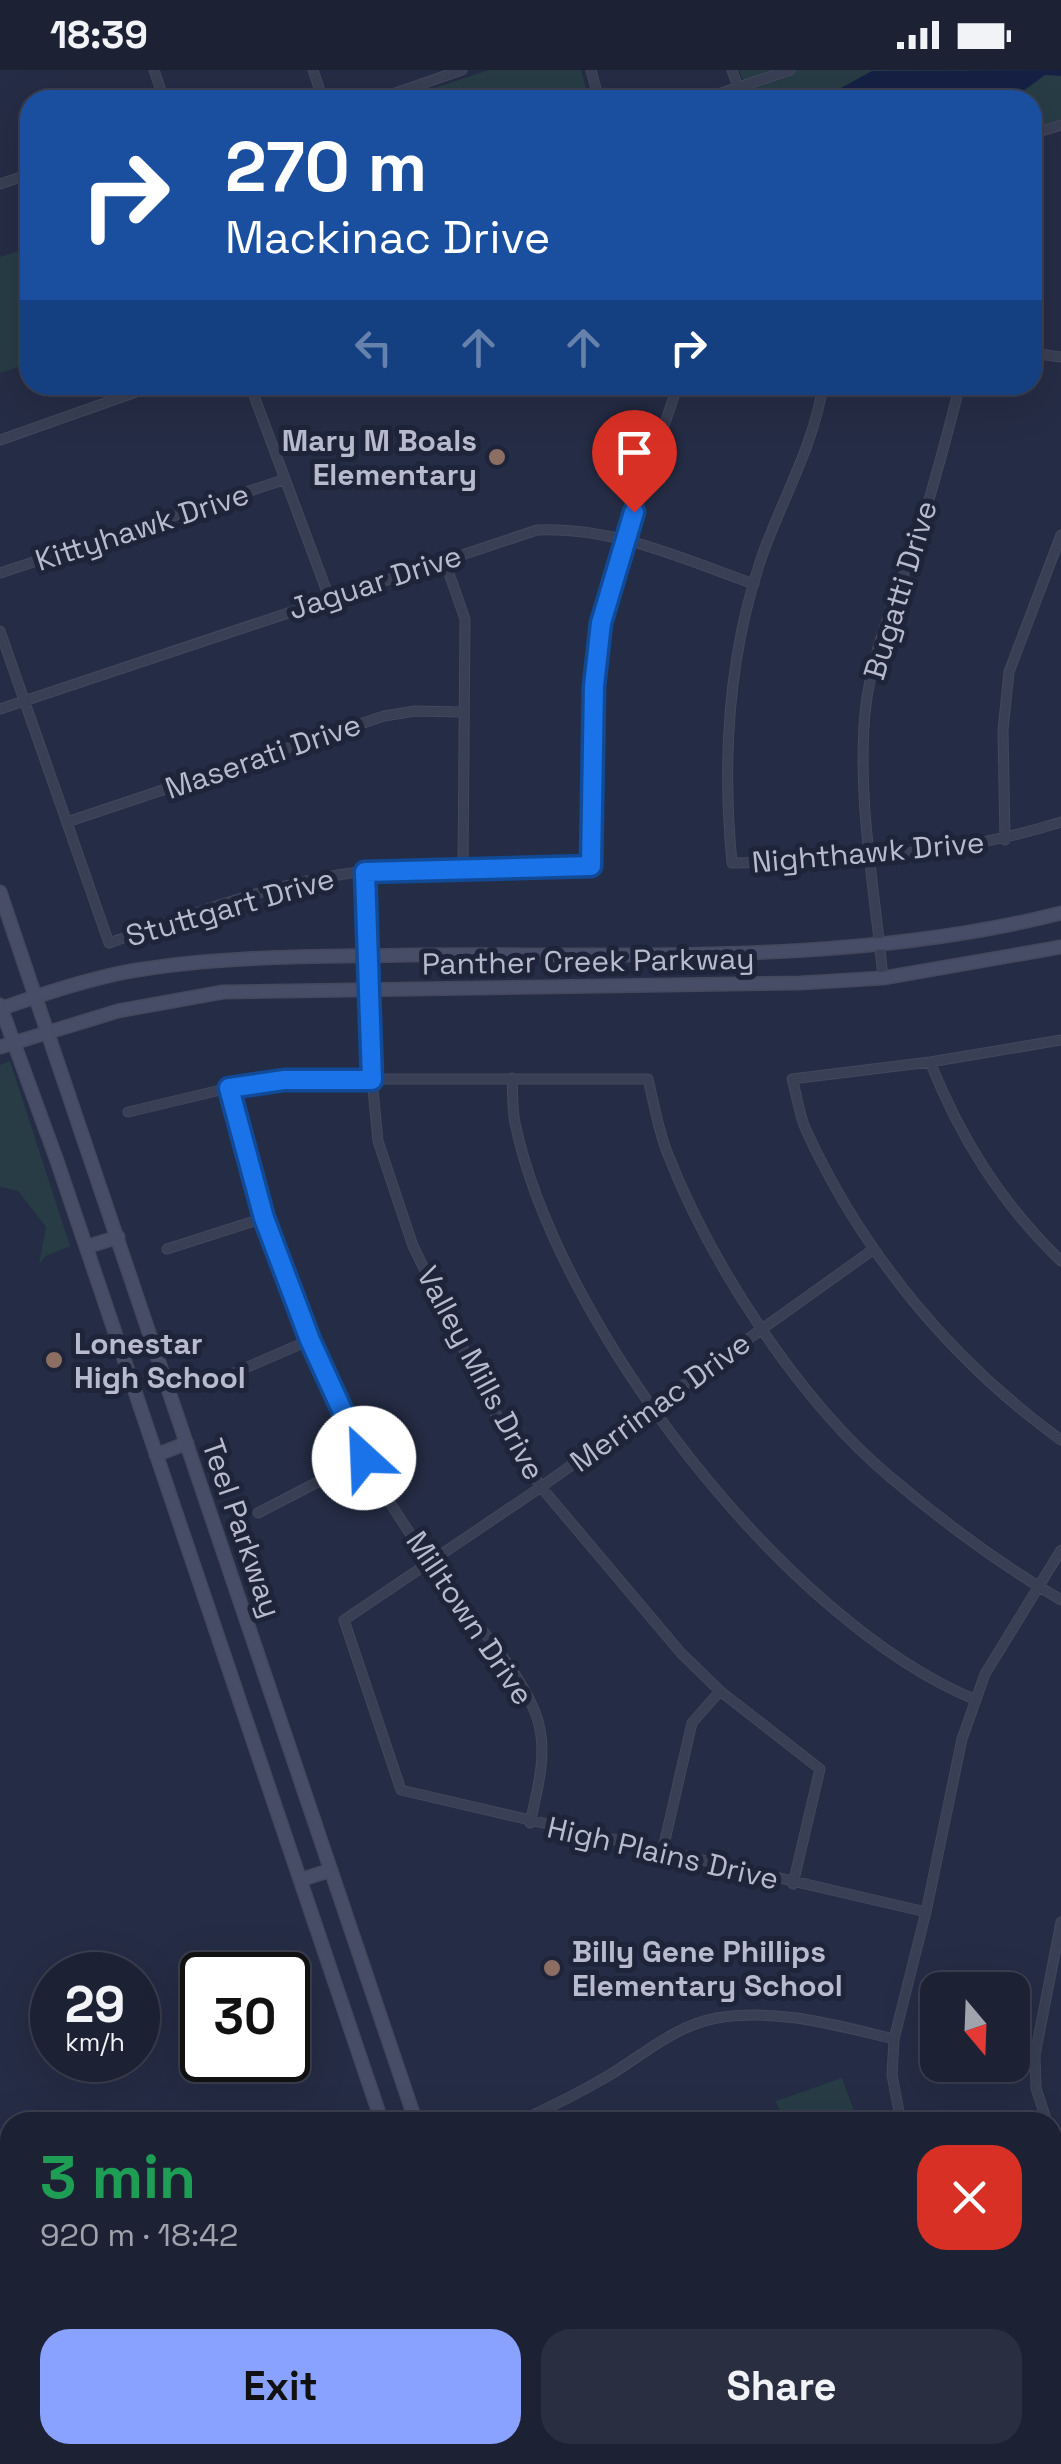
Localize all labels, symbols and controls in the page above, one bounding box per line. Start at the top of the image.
text: 18:39 [50,11,148,59]
text: 270 m [225,122,427,211]
icon: right [60,130,190,260]
text: Mackinac Drive [225,209,550,266]
icon: left [346,320,401,375]
icon: ahead [451,320,506,375]
icon: ahead [556,320,611,375]
icon: right [661,320,716,375]
pin [592,410,677,513]
place label: Mary M Boals Elementary [282,421,477,494]
icon: arrive [607,425,662,480]
marker: Mary M Boals Elementary [486,446,508,468]
street label: Kittyhawk Drive [30,474,254,580]
street label: Bugatti Drive [854,496,946,684]
street label: Jaguar Drive [284,536,466,628]
street label: Maserati Drive [160,704,366,808]
street label: Nighthawk Drive [750,822,986,882]
street label: Stuttgart Drive [121,859,339,955]
street label: Panther Creek Parkway [421,939,755,983]
street label: Valley Mills Drive [408,1259,554,1487]
street label: Merrimac Drive [562,1323,758,1481]
place label: Lonestar High School [74,1324,246,1397]
marker: Lonestar High School [43,1349,65,1371]
position arrow [312,1406,416,1510]
street label: Teel Parkway [193,1433,291,1623]
street label: Milltown Drive [397,1524,543,1712]
street label: High Plains Drive [544,1807,782,1899]
place label: Billy Gene Phillips Elementary School [572,1932,843,2005]
speed limit sign: 30 [180,1952,310,2082]
marker: Billy Gene Phillips Elementary School [541,1957,563,1979]
north arrow [920,1972,1030,2082]
map controls [920,1972,1030,2082]
text: 29 [65,1973,125,2037]
text: km/h [65,2026,125,2058]
text: 3 min [40,2139,196,2216]
button: close [917,2145,1022,2250]
text: 920 m · 18:42 [40,2215,238,2255]
button: Exit [40,2329,521,2444]
button: Share [541,2329,1022,2444]

